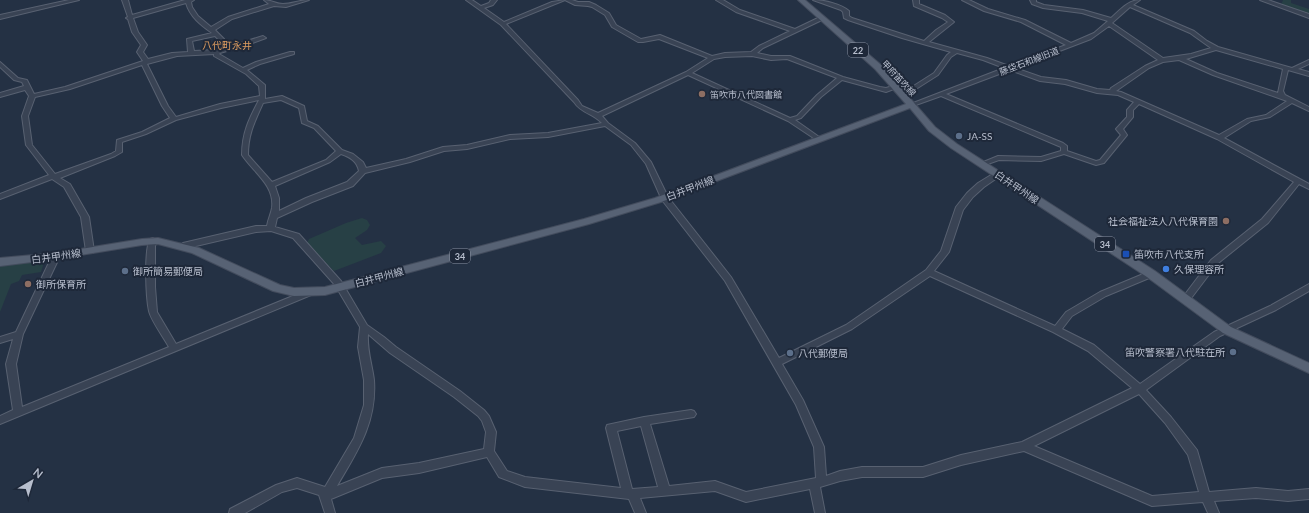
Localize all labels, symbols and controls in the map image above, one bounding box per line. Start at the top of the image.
district label: 八代町永井 [202,39,252,51]
road number: 22 [848,43,868,57]
street label: 藤垈石和線旧道 [998,45,1060,77]
street label: 甲府笛吹線 [880,58,919,99]
marker: 笛吹市八代図書館 [697,89,707,99]
place label: 笛吹市八代図書館 [710,89,782,100]
place label: JA-SS [967,130,992,142]
marker: JA-SS [954,131,964,141]
street label: 白井甲州線 [993,168,1041,206]
street label: 白井甲州線 [665,173,715,203]
place label: 社会福祉法人八代保育園 [1108,215,1218,227]
marker: 社会福祉法人八代保育園 [1221,216,1231,226]
road number: 34 [1095,237,1115,251]
street label: 白井甲州線 [30,247,82,265]
place label: 笛吹市八代支所 [1134,248,1204,260]
road number: 34 [450,249,470,263]
marker: 笛吹市八代支所 [1121,249,1131,259]
place label: 久保理容所 [1174,263,1224,275]
marker: 久保理容所 [1161,264,1171,274]
place label: 御所簡易郵便局 [133,265,203,277]
street label: 白井甲州線 [353,265,405,289]
marker: 御所簡易郵便局 [120,266,130,276]
place label: 御所保育所 [36,278,86,290]
marker: 御所保育所 [23,279,33,289]
place label: 笛吹警察署八代駐在所 [1125,346,1225,358]
place label: 八代郵便局 [798,347,848,359]
marker: 笛吹警察署八代駐在所 [1228,347,1238,357]
marker: 八代郵便局 [785,348,795,358]
north arrow [12,461,52,501]
text: N [31,465,46,480]

